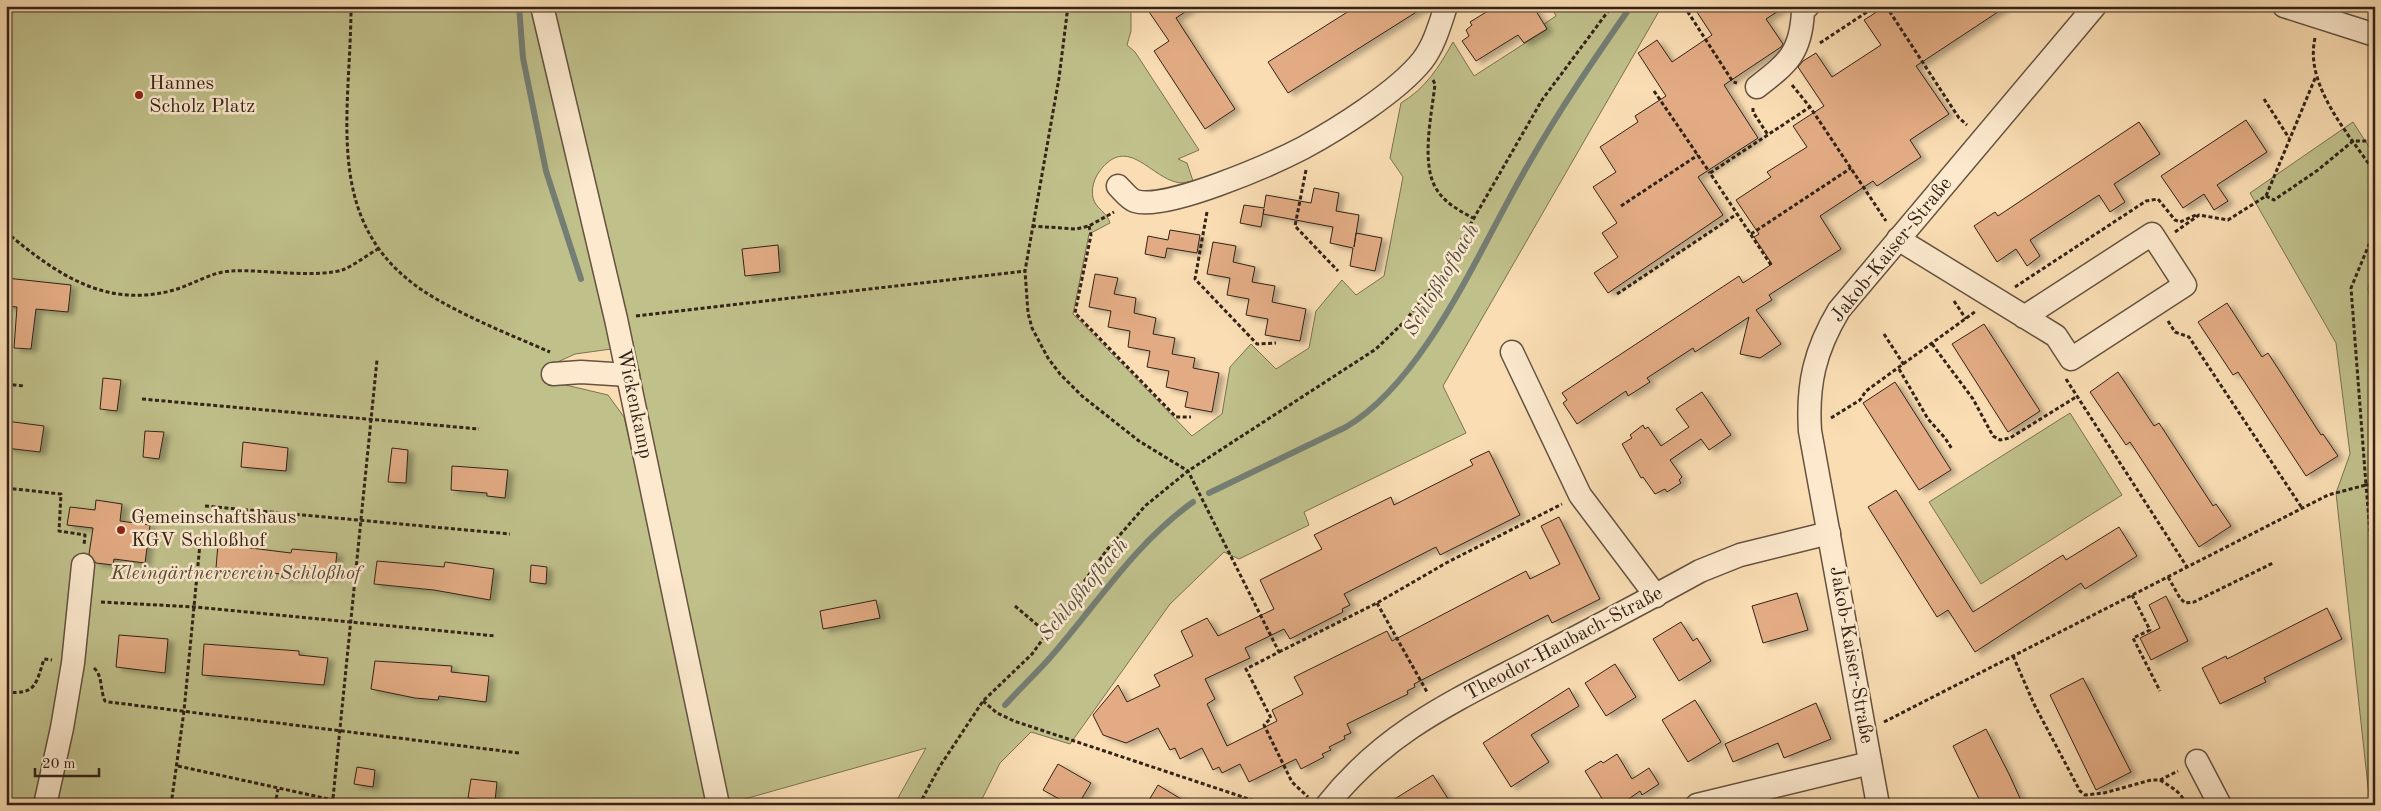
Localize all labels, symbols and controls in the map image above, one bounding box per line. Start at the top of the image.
place label: Hannes Scholz Platz [149,74,255,117]
marker: Hannes Scholz Platz [133,89,145,101]
street label: Jakob-Kaiser-Straße [1828,174,1956,326]
water label: Schloßhofbach [1400,220,1484,340]
street label: Wickenkamp [613,347,655,461]
place label: Gemeinschaftshaus KGV Schloßhof [131,508,296,551]
marker: Gemeinschaftshaus KGV Schloßhof [115,524,127,536]
water label: Schloßhofbach [1035,535,1133,645]
park label: Kleingärtnerverein Schloßhof [110,564,365,584]
street label: Jakob-Kaiser-Straße [1826,565,1876,745]
street label: Theodor-Haubach-Straße [1462,583,1666,705]
scale bar [35,746,99,778]
text: 20 m [42,757,76,772]

